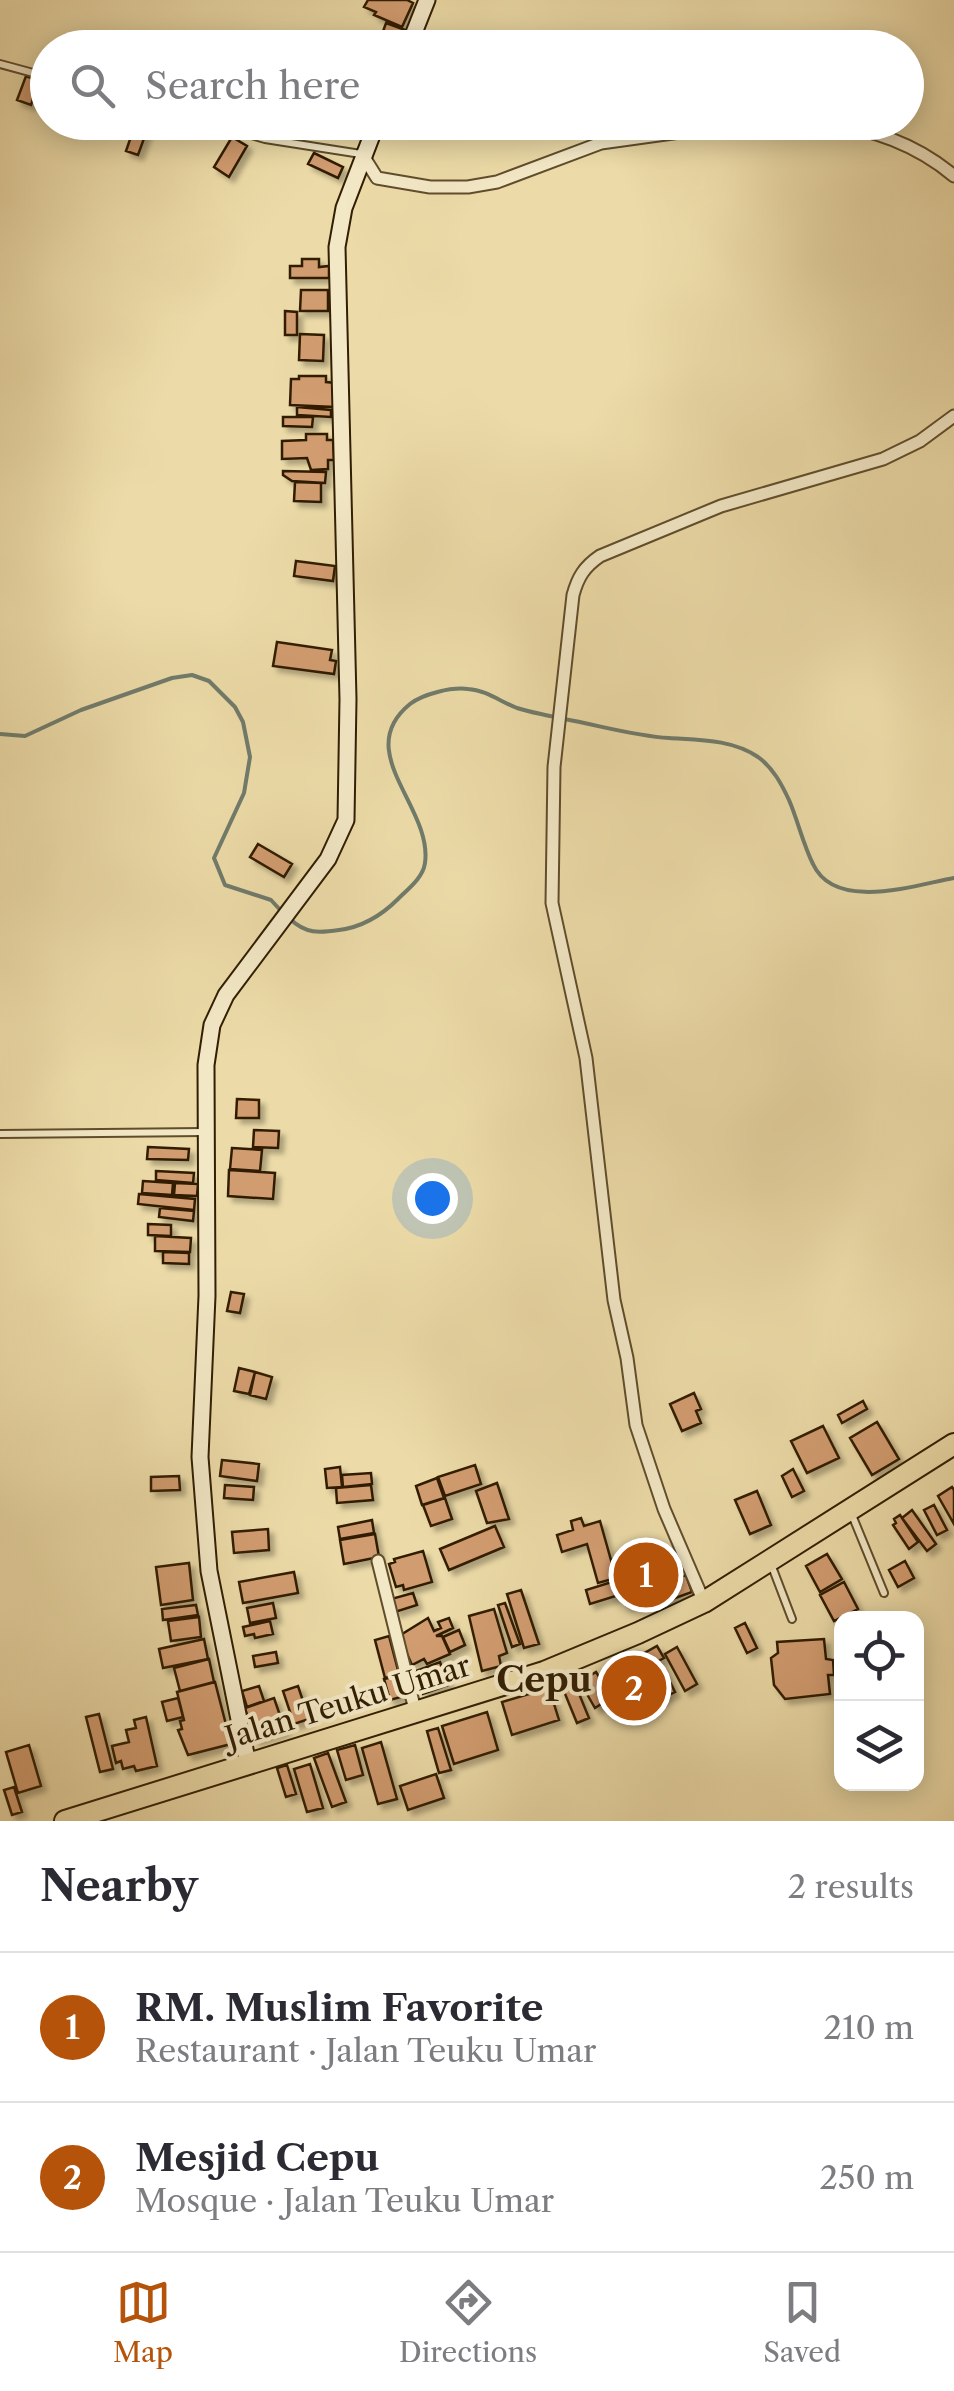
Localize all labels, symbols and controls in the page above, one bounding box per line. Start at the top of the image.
search box [30,30,924,140]
icon: search [65,58,120,113]
text: Search here [145,62,360,109]
your location [407,1173,458,1224]
pin: 1 [614,1538,678,1612]
map controls [834,1611,924,1791]
button: locate [834,1611,924,1701]
street label: Jalan Teuku Umar [217,1647,475,1758]
pin: 2 [602,1650,666,1726]
district label: Cepu [496,1658,592,1701]
button: layers [834,1701,924,1791]
text: Nearby [40,1860,198,1912]
text: 2 results [788,1867,914,1906]
text: RM. Muslim Favorite [135,1984,544,2031]
text: 1 [65,2008,80,2047]
text: 210 m [824,2008,914,2047]
text: Restaurant · Jalan Teuku Umar [135,2031,597,2070]
text: Mesjid Cepu [135,2134,380,2181]
text: 2 [63,2158,82,2197]
text: 250 m [820,2158,914,2197]
text: Mosque · Jalan Teuku Umar [135,2181,554,2220]
tab: Map [113,2275,173,2369]
tab: Directions [399,2275,537,2369]
tab: Saved [763,2275,841,2369]

